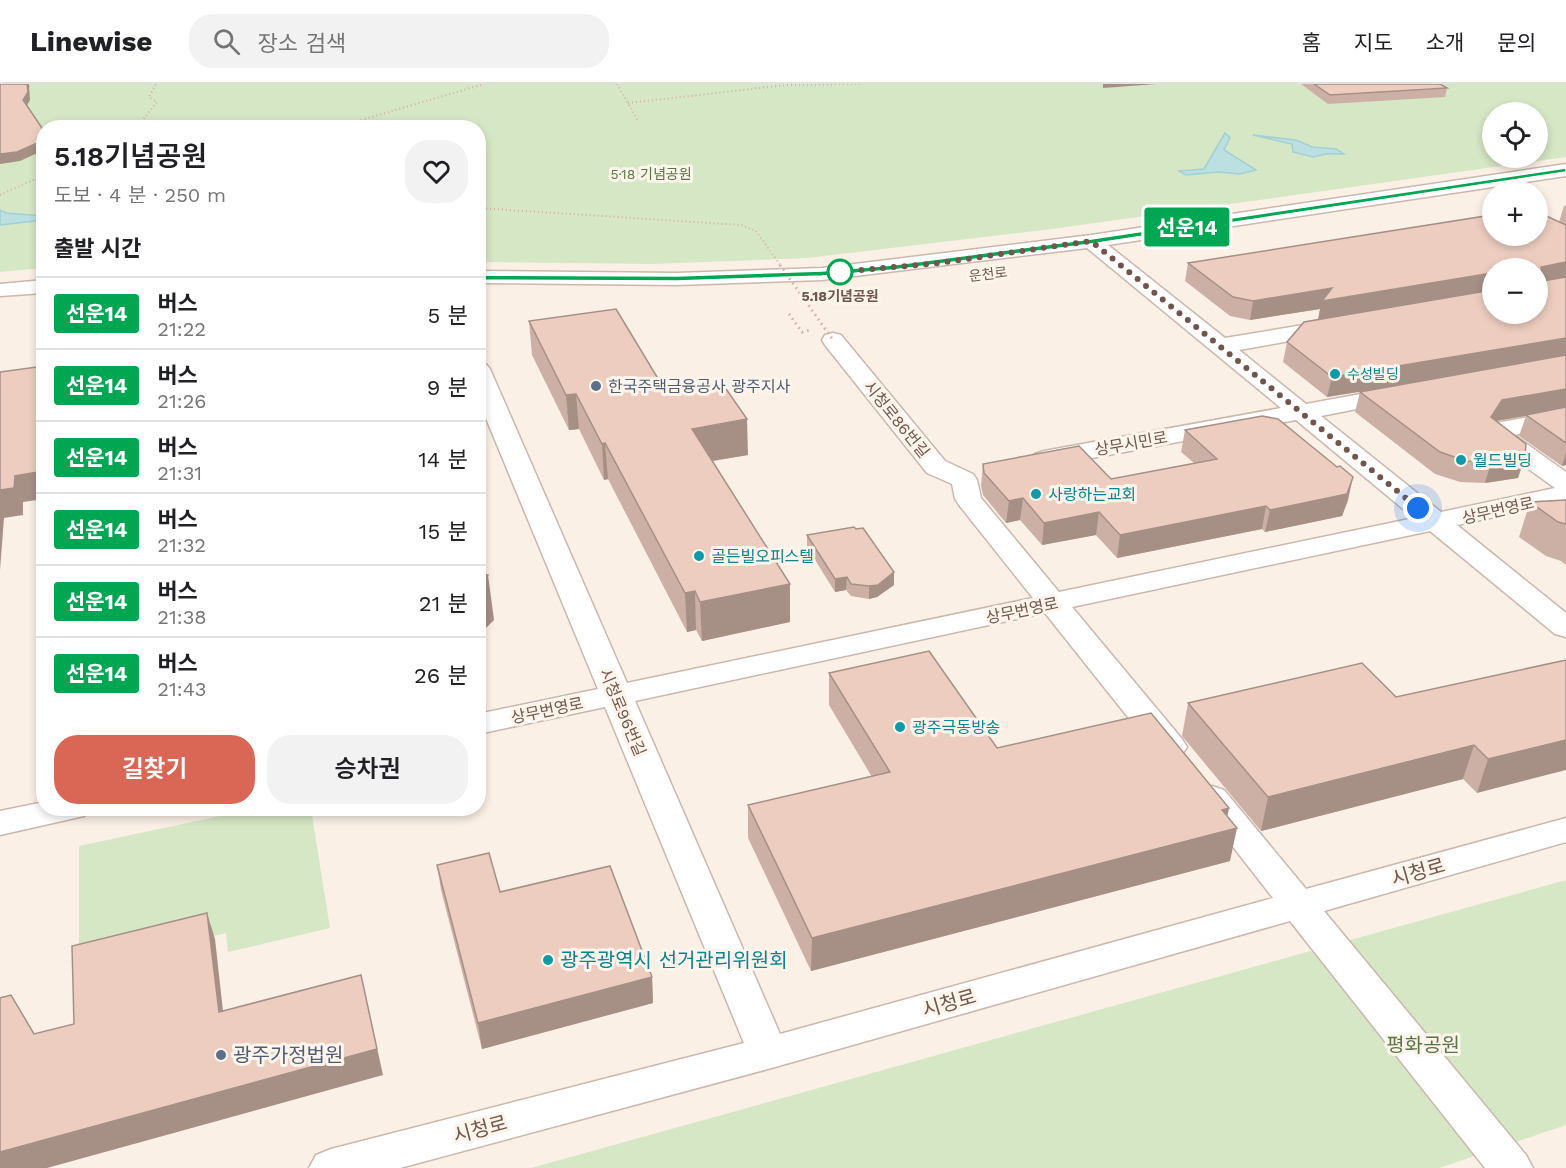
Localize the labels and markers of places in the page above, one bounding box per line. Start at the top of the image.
marker: 5.18기념공원 [827,259,853,285]
place label: 5.18기념공원 [801,288,879,304]
place label: 수성빌딩 [1347,366,1399,382]
marker: 수성빌딩 [1328,367,1342,381]
place label: 한국주택금융공사 광주지사 [608,377,790,396]
marker: 한국주택금융공사 광주지사 [589,379,603,393]
place label: 월드빌딩 [1473,451,1532,470]
marker: 월드빌딩 [1454,453,1468,467]
place label: 사랑하는교회 [1048,485,1136,504]
marker: 사랑하는교회 [1029,487,1043,501]
place label: 골든빌오피스텔 [711,547,814,566]
marker: 골든빌오피스텔 [692,549,706,563]
place label: 광주극동방송 [912,718,1000,737]
marker: 광주극동방송 [893,720,907,734]
place label: 광주광역시 선거관리위원회 [560,948,788,972]
marker: 광주광역시 선거관리위원회 [541,953,555,967]
place label: 광주가정법원 [233,1043,343,1067]
marker: 광주가정법원 [214,1048,228,1062]

